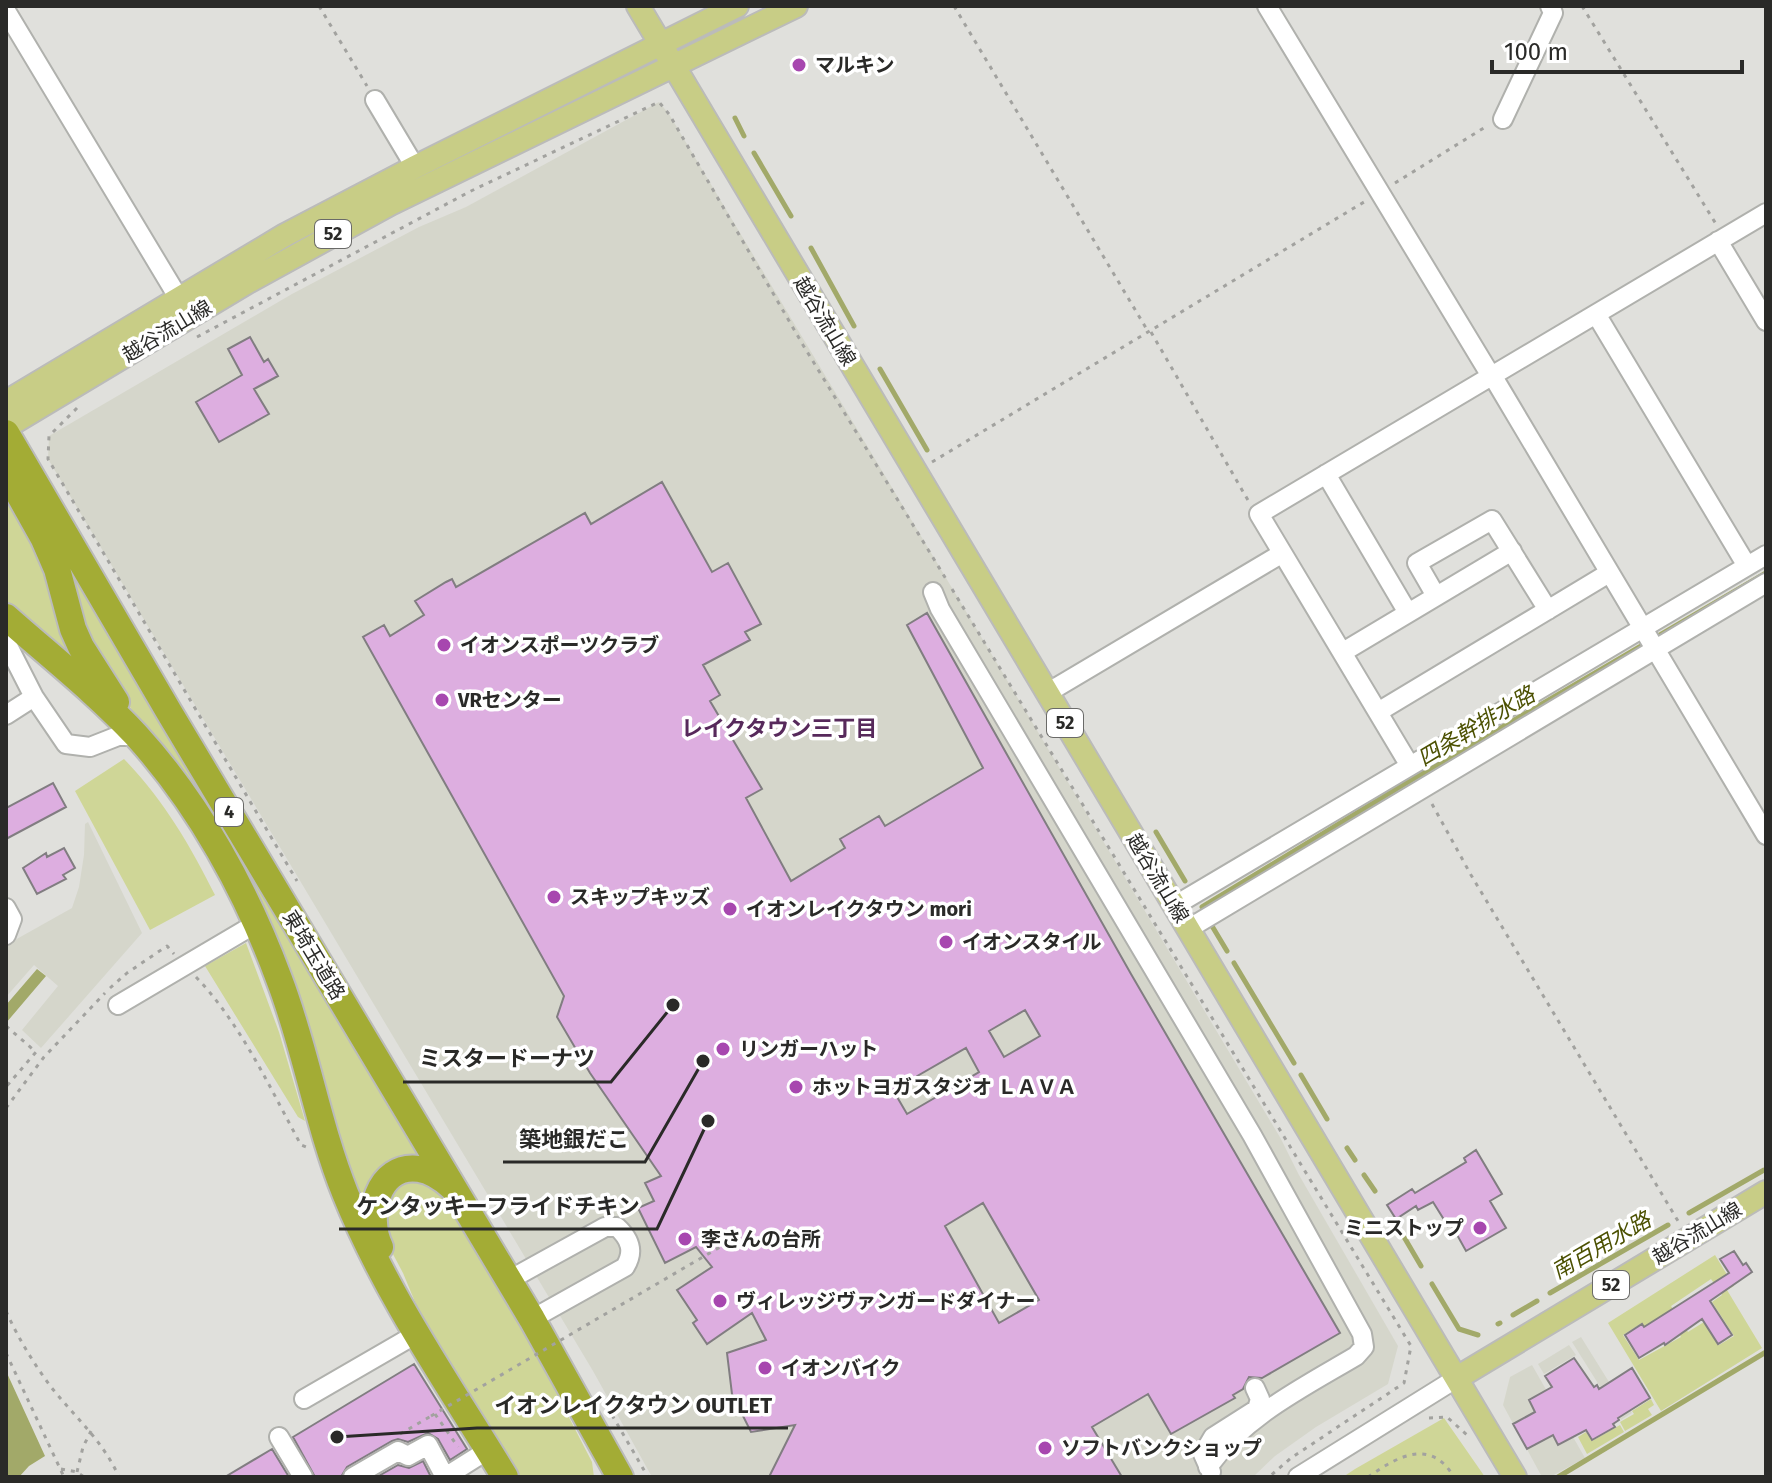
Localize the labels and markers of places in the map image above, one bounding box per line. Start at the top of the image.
place label: マルキン [815,53,894,77]
marker: マルキン [790,56,808,74]
place label: イオンスポーツクラブ [460,633,659,657]
marker: イオンスポーツクラブ [435,636,453,654]
place label: VRセンター [457,688,562,712]
marker: VRセンター [433,691,451,709]
place label: スキップキッズ [570,885,710,909]
marker: スキップキッズ [545,888,563,906]
place label: イオンレイクタウン mori [746,897,972,921]
marker: イオンレイクタウン mori [721,900,739,918]
place label: イオンスタイル [962,930,1102,954]
marker: イオンスタイル [937,933,955,951]
callout: ミスタードーナツ [403,1036,611,1082]
place label: リンガーハット [739,1037,879,1061]
marker: リンガーハット [714,1040,732,1058]
place label: ホットヨガスタジオ ＬＡＶＡ [812,1075,1077,1099]
marker: ホットヨガスタジオ ＬＡＶＡ [787,1078,805,1096]
callout: 築地銀だこ [503,1116,645,1162]
callout: ケンタッキーフライドチキン [339,1183,657,1229]
place label: ミニストップ [1344,1216,1464,1240]
marker: ミニストップ [1471,1219,1489,1237]
place label: 李さんの台所 [701,1227,821,1251]
marker: 李さんの台所 [676,1230,694,1248]
place label: ヴィレッジヴァンガードダイナー [736,1289,1036,1313]
marker: ヴィレッジヴァンガードダイナー [711,1292,729,1310]
place label: イオンバイク [781,1356,901,1380]
marker: イオンバイク [756,1359,774,1377]
callout: イオンレイクタウン OUTLET [477,1382,788,1428]
place label: ソフトバンクショップ [1061,1436,1262,1460]
marker: ソフトバンクショップ [1036,1439,1054,1457]

